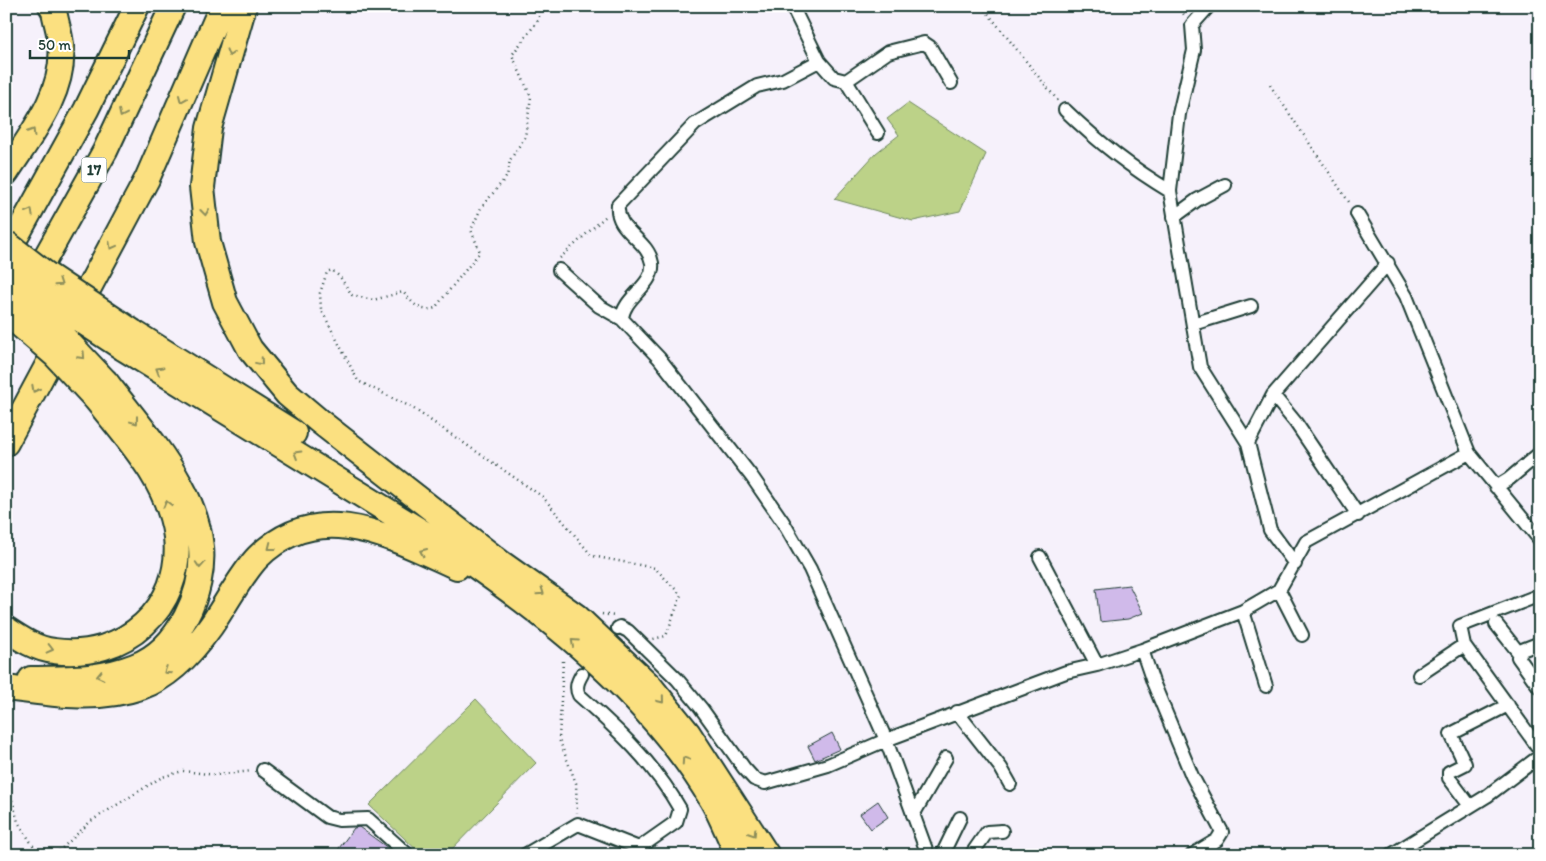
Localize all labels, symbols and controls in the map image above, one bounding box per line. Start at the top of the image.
scale bar [30,28,129,60]
text: 50 m [38,36,71,54]
one-way arrow [226,49,236,57]
one-way arrow [177,94,188,103]
one-way arrow [118,109,129,118]
one-way arrow [26,128,36,137]
road number: 17 [82,158,106,182]
one-way arrow [24,208,34,217]
one-way arrow [199,208,210,216]
one-way arrow [108,241,118,250]
one-way arrow [54,277,63,286]
one-way arrow [76,351,85,360]
one-way arrow [255,356,263,365]
one-way arrow [155,366,164,376]
one-way arrow [31,384,41,393]
one-way arrow [130,415,138,424]
one-way arrow [294,451,303,461]
one-way arrow [162,501,172,509]
one-way arrow [267,542,276,551]
one-way arrow [419,548,428,559]
one-way arrow [194,562,205,570]
one-way arrow [535,586,544,594]
one-way arrow [571,639,580,648]
one-way arrow [45,644,53,654]
one-way arrow [164,665,173,674]
one-way arrow [96,670,104,681]
one-way arrow [655,694,664,703]
one-way arrow [682,757,691,766]
one-way arrow [747,828,757,837]

